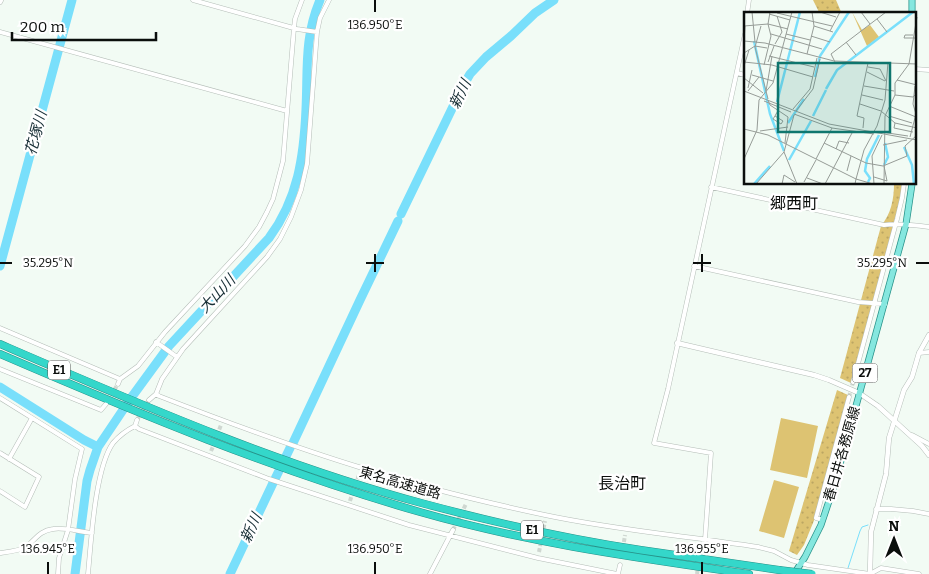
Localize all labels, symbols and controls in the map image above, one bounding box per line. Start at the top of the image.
scale bar [12,10,156,42]
inset map [744,12,916,185]
text: 200 m [20,18,65,36]
text: 136.950°E [348,18,402,32]
water label: 新川 [445,75,476,111]
water label: 花塚川 [21,107,51,157]
district label: 郷西町 [770,194,818,213]
text: 35.295°N [23,256,74,270]
text: 35.295°N [857,256,908,270]
water label: 大山川 [195,270,240,317]
road number: E1 [48,360,70,380]
road number: 27 [852,363,878,382]
street label: 春日井各務原線 [820,405,864,503]
street label: 東名高速道路 [357,463,443,503]
district label: 長治町 [598,474,646,493]
water label: 新川 [237,509,266,545]
north arrow [869,514,919,564]
text: N [889,518,900,535]
road number: E1 [521,520,543,540]
text: 136.945°E [21,542,75,556]
text: 136.950°E [348,542,402,556]
text: 136.955°E [675,542,729,556]

